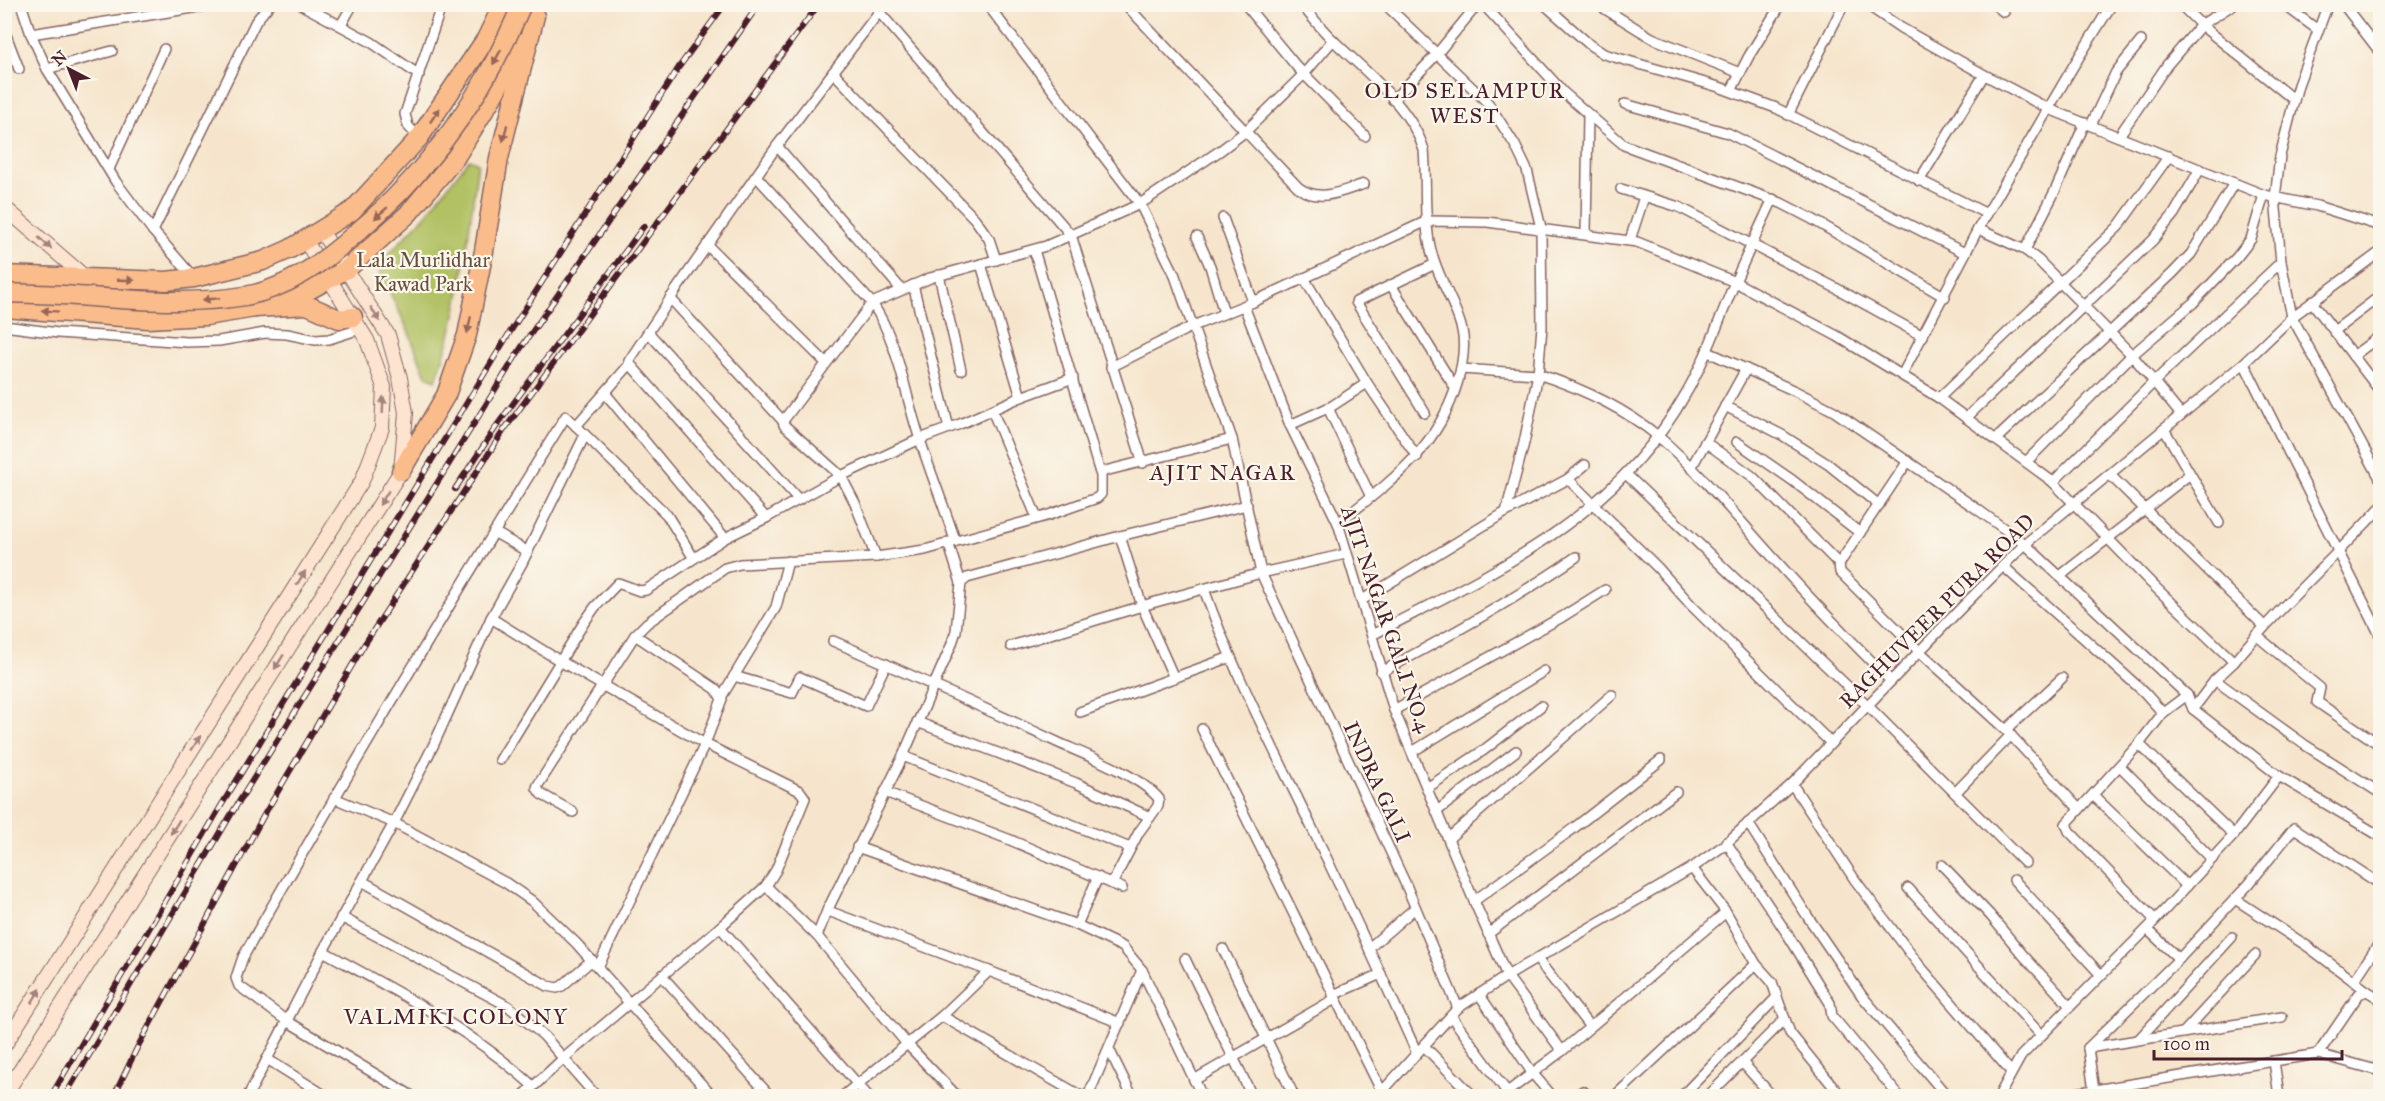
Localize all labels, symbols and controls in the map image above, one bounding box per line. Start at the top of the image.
north arrow [39,39,99,99]
text: N [48,46,71,70]
one-way arrow [492,49,502,66]
district label: OLD SELAMPUR WEST [1364,77,1566,129]
one-way arrow [429,107,440,123]
one-way arrow [500,125,509,143]
one-way arrow [374,206,389,219]
one-way arrow [37,236,52,249]
park label: Lala Murlidhar Kawad Park [356,247,490,297]
one-way arrow [116,275,135,284]
one-way arrow [202,294,221,304]
one-way arrow [41,306,60,316]
one-way arrow [369,306,380,322]
one-way arrow [464,316,473,335]
one-way arrow [379,396,388,415]
district label: AJIT NAGAR [1149,459,1296,486]
one-way arrow [378,489,389,506]
street label: AJIT NAGAR GALI NO.4 [1335,501,1437,737]
street label: RAGHUVEER PURA ROAD [1834,508,2040,714]
one-way arrow [295,570,306,587]
one-way arrow [274,654,285,670]
street label: INDRA GALI [1338,717,1416,847]
one-way arrow [190,735,201,751]
one-way arrow [170,819,181,835]
one-way arrow [30,988,41,1005]
district label: VALMIKI COLONY [343,1003,568,1030]
scale bar [2154,1023,2342,1061]
text: 100 m [2163,1033,2210,1055]

